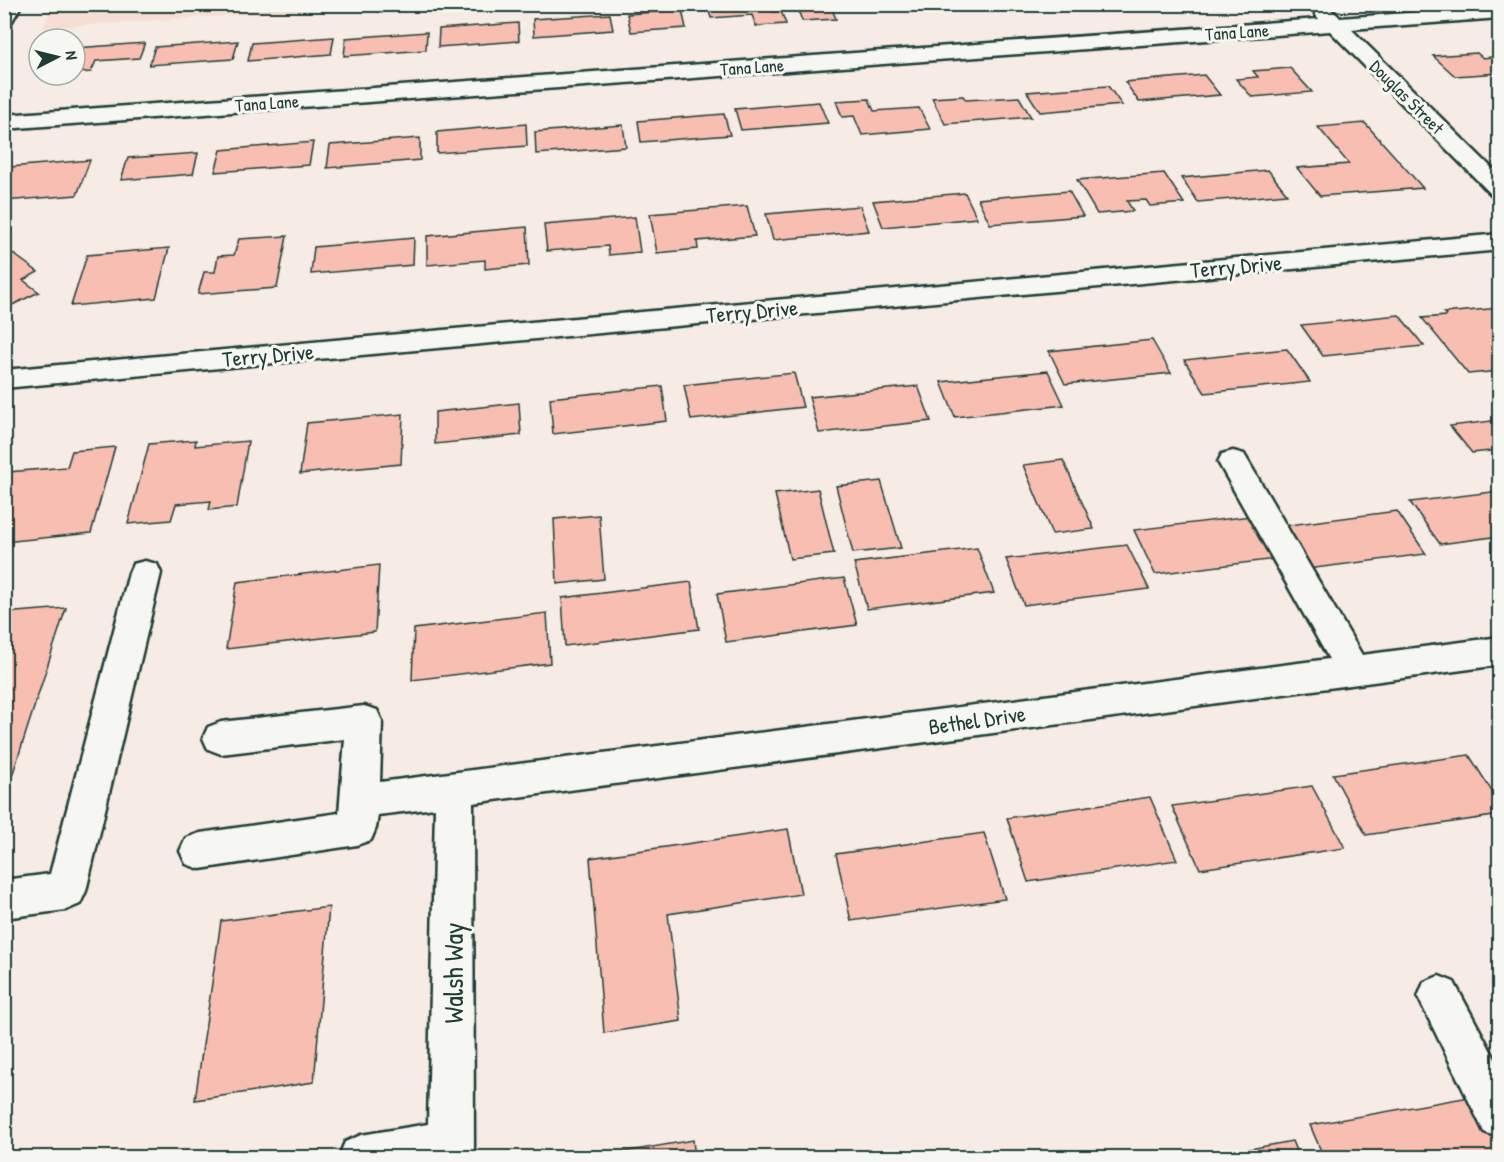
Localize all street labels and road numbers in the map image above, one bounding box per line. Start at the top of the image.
street label: Tana Lane [1204,17,1270,47]
street label: Tana Lane [719,52,785,82]
street label: Douglas Street [1364,54,1450,140]
street label: Tana Lane [234,88,300,118]
street label: Terry Drive [1189,247,1283,285]
street label: Terry Drive [705,292,799,330]
street label: Terry Drive [221,336,315,374]
street label: Bethel Drive [926,698,1028,742]
street label: Walsh Way [435,923,472,1023]

